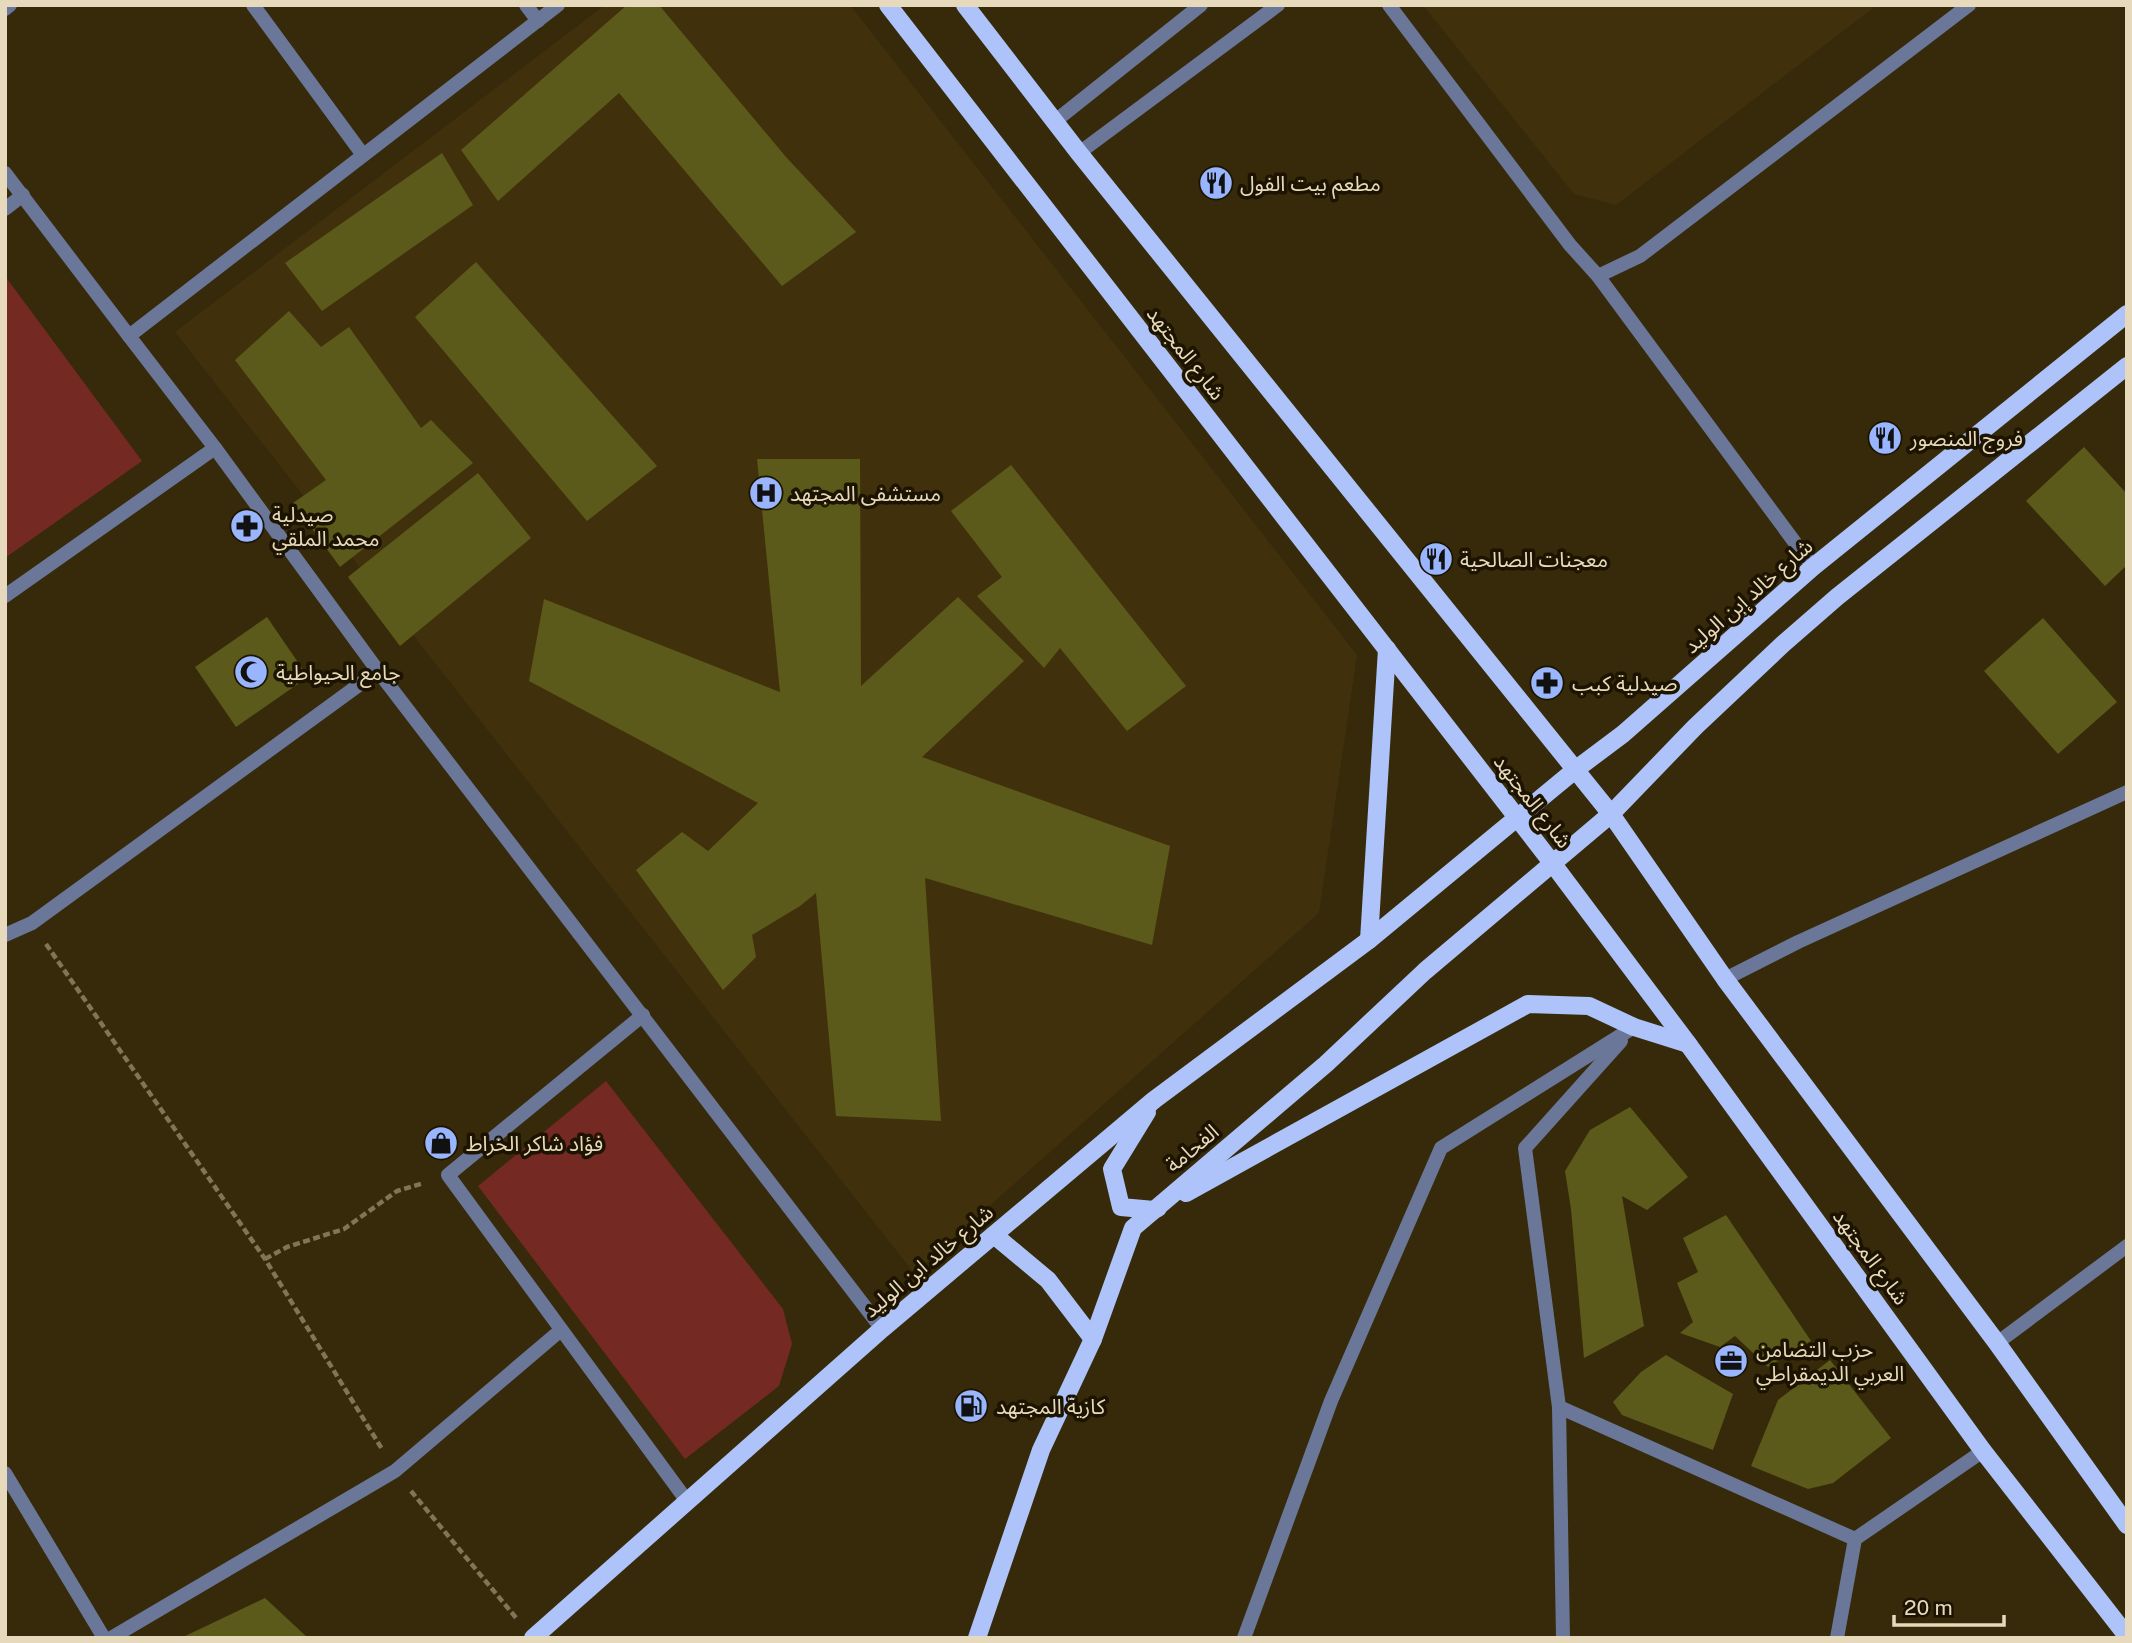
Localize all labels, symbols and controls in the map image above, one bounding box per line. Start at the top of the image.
restaurant icon: مطعم بيت الفول [1197,164,1235,202]
place label: مطعم بيت الفول [1240,171,1381,199]
street label: شارع المجتهد [1139,301,1230,407]
restaurant icon: فروج المنصور [1866,419,1904,457]
place label: فروج المنصور [1909,426,2023,454]
hospital icon: مستشفى المجتهد [747,474,785,512]
place label: مستشفى المجتهد [790,481,941,506]
place label: صيدلية محمد الملقي [272,502,380,554]
pharmacy icon: صيدلية محمد الملقي [228,507,266,545]
street label: شارع خالد إبن الوليد [1679,533,1819,661]
restaurant icon: معجنات الصالحية [1417,540,1455,578]
place label: معجنات الصالحية [1460,547,1608,572]
mosque icon: جامع الحيواطية [232,653,270,691]
place label: جامع الحيواطية [276,660,401,688]
pharmacy icon: صيدلية كبب [1528,664,1566,702]
place label: صيدلية كبب [1572,671,1677,696]
street label: شارع المجتهد [1486,749,1577,855]
street label: الفحامة [1160,1119,1224,1177]
shop icon: فؤاد شاكر الخراط [422,1124,460,1162]
place label: فؤاد شاكر الخراط [466,1131,603,1156]
street label: شارع خالد ابن الوليد [858,1199,1000,1325]
street label: شارع المجتهد [1826,1204,1914,1311]
place label: حزب التضامن العربي الديمقراطي [1756,1337,1904,1389]
office icon: حزب التضامن العربي الديمقراطي [1712,1342,1750,1380]
fuel station icon: كازية المجتهد [952,1387,990,1425]
place label: كازية المجتهد [996,1394,1105,1419]
scale bar [1894,1584,2004,1628]
text: 20 m [1904,1595,1953,1620]

